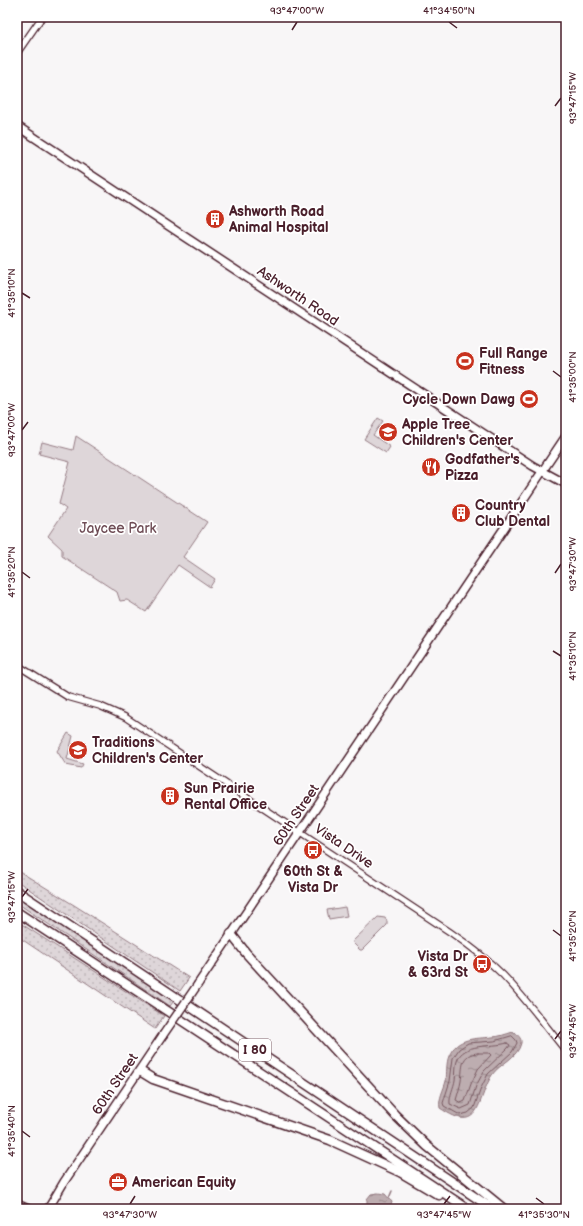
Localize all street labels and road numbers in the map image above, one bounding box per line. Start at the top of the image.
street label: Ashworth Road [254,262,342,330]
street label: 60th Street [269,780,323,849]
street label: Vista Drive [311,820,377,872]
road number: I 80 [239,1039,271,1061]
street label: 60th Street [88,1049,142,1118]

